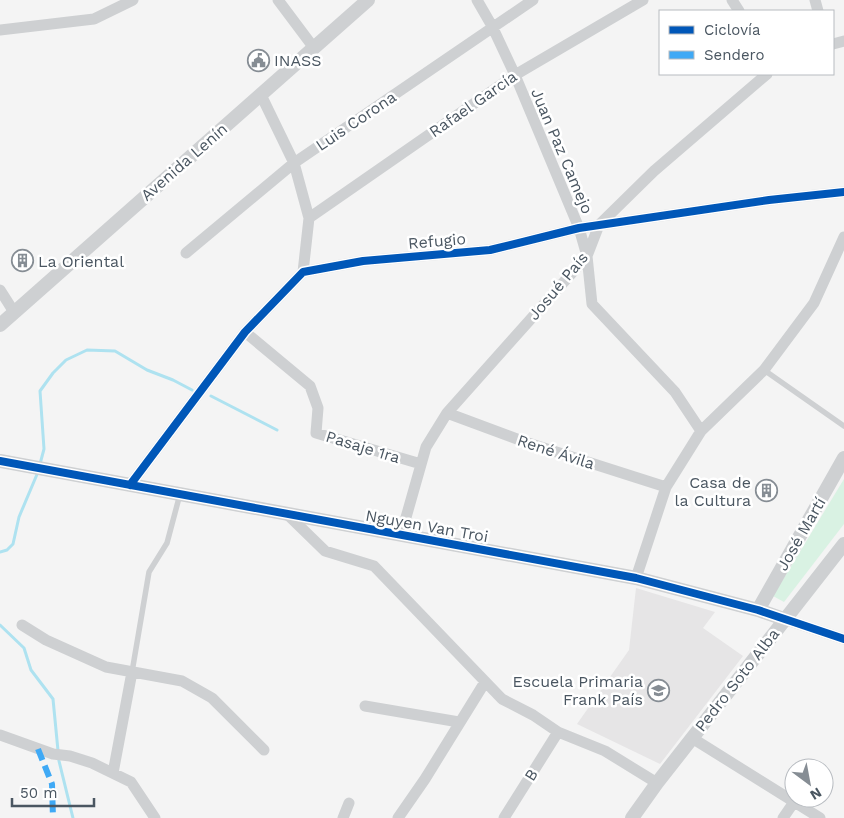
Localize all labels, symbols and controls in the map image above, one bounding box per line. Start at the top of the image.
legend [659,10,834,75]
text: Ciclovía [704,21,761,39]
text: Sendero [704,46,765,64]
public building icon: INASS [246,48,270,72]
place label: INASS [274,51,321,70]
street label: Rafael García [425,67,521,141]
street label: Juan Paz Camejo [527,85,597,217]
street label: Luis Corona [312,87,400,155]
street label: Avenida Lenín [137,119,231,205]
street label: Refugio [407,229,467,253]
street label: Josué País [524,248,592,324]
building icon: La Oriental [10,249,34,273]
place label: La Oriental [38,252,124,271]
street label: Pasaje 1ra [324,427,402,467]
street label: René Ávila [515,431,597,473]
place label: Casa de la Cultura [675,473,751,510]
building icon: Casa de la Cultura [755,479,779,503]
street label: José Martí [772,494,830,574]
street label: Nguyen Van Troi [364,506,490,546]
street label: Pedro Soto Alba [691,625,783,735]
place label: Escuela Primaria Frank País [513,672,643,709]
school or university icon: Escuela Primaria Frank País [647,678,671,702]
north arrow [784,758,834,808]
street label: B [520,766,542,784]
scale bar [12,776,95,808]
text: 50 m [20,784,57,802]
text: N [807,784,825,804]

